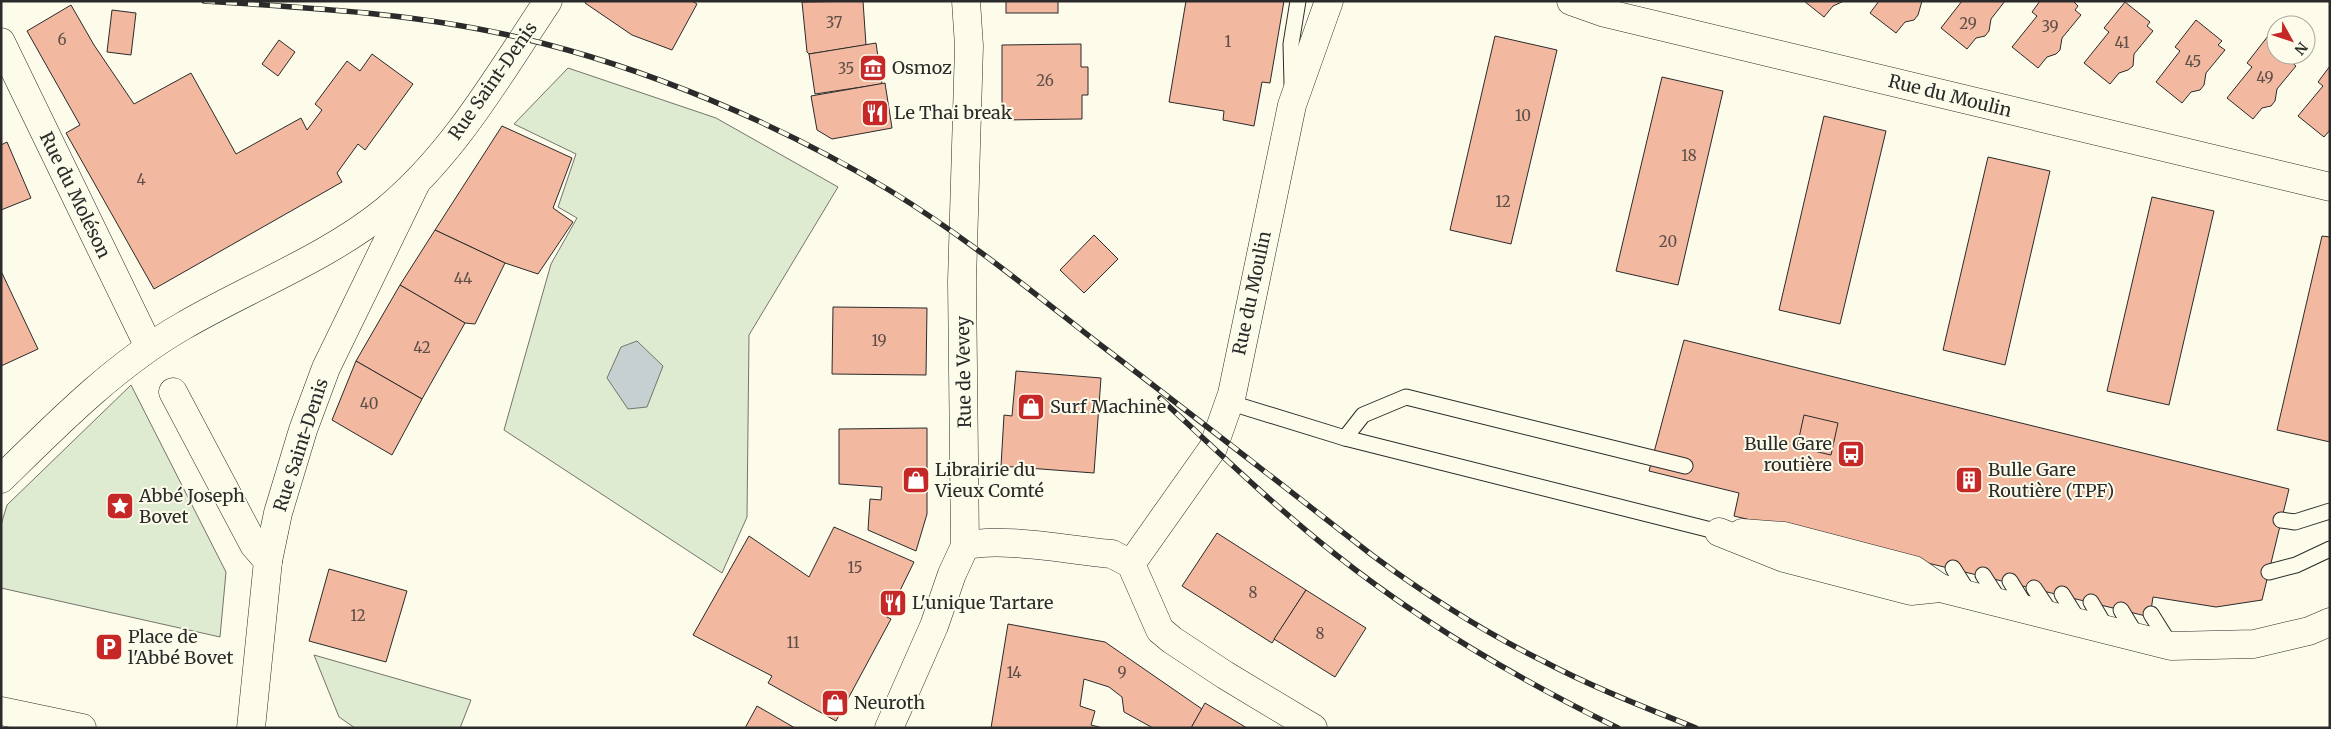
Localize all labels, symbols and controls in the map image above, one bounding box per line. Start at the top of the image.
house number: 37 [826,13,843,32]
house number: 29 [1959,14,1977,33]
north arrow [2266,15,2316,65]
street label: Rue Saint-Denis [443,17,542,144]
house number: 39 [2041,17,2059,36]
house number: 6 [57,30,67,49]
house number: 1 [1225,32,1232,51]
house number: 41 [2115,33,2130,52]
text: N [2291,38,2311,58]
house number: 45 [2185,52,2201,71]
museum icon: Osmoz [858,53,888,83]
place label: Osmoz [892,56,952,79]
house number: 35 [838,59,854,78]
house number: 49 [2256,68,2274,87]
street label: Rue du Moulin [1886,69,2014,122]
house number: 26 [1036,71,1054,90]
restaurant icon: Le Thai break [860,98,890,128]
place label: Le Thai break [894,101,1013,124]
house number: 10 [1515,106,1531,125]
street label: Rue du Moléson [35,128,116,262]
house number: 18 [1681,146,1697,165]
house number: 4 [136,170,146,189]
house number: 12 [1495,192,1511,211]
street label: Rue du Moulin [1227,229,1276,357]
house number: 20 [1659,232,1677,251]
house number: 44 [454,269,472,288]
street label: Rue de Vevey [951,315,976,428]
house number: 19 [871,331,887,350]
house number: 42 [413,338,431,357]
street label: Rue Saint-Denis [268,375,333,514]
shop icon: Surf Machine [1016,392,1046,422]
house number: 40 [360,394,378,413]
place label: Surf Machine [1050,395,1166,418]
place label: Bulle Gare routière [1744,432,1832,476]
bus stop icon: Bulle Gare routière [1836,439,1866,469]
place label: Librairie du Vieux Comté [934,458,1044,502]
place label: Bulle Gare Routière (TPF) [1988,458,2114,502]
shop icon: Librairie du Vieux Comté [901,465,931,495]
building icon: Bulle Gare Routière (TPF) [1954,465,1984,495]
place label: Abbé Joseph Bovet [138,484,245,528]
place icon: Abbé Joseph Bovet [105,491,135,521]
house number: 15 [847,558,863,577]
house number: 8 [1249,583,1258,602]
restaurant icon: L'unique Tartare [878,588,908,618]
place label: L'unique Tartare [912,591,1053,614]
house number: 12 [350,606,366,625]
house number: 8 [1316,624,1325,643]
place label: Place de l'Abbé Bovet [128,625,234,669]
parking icon: Place de l'Abbé Bovet [94,632,124,662]
house number: 11 [786,633,800,652]
house number: 14 [1006,663,1022,682]
house number: 9 [1117,663,1127,682]
shop icon: Neuroth [820,688,850,718]
place label: Neuroth [854,691,925,714]

